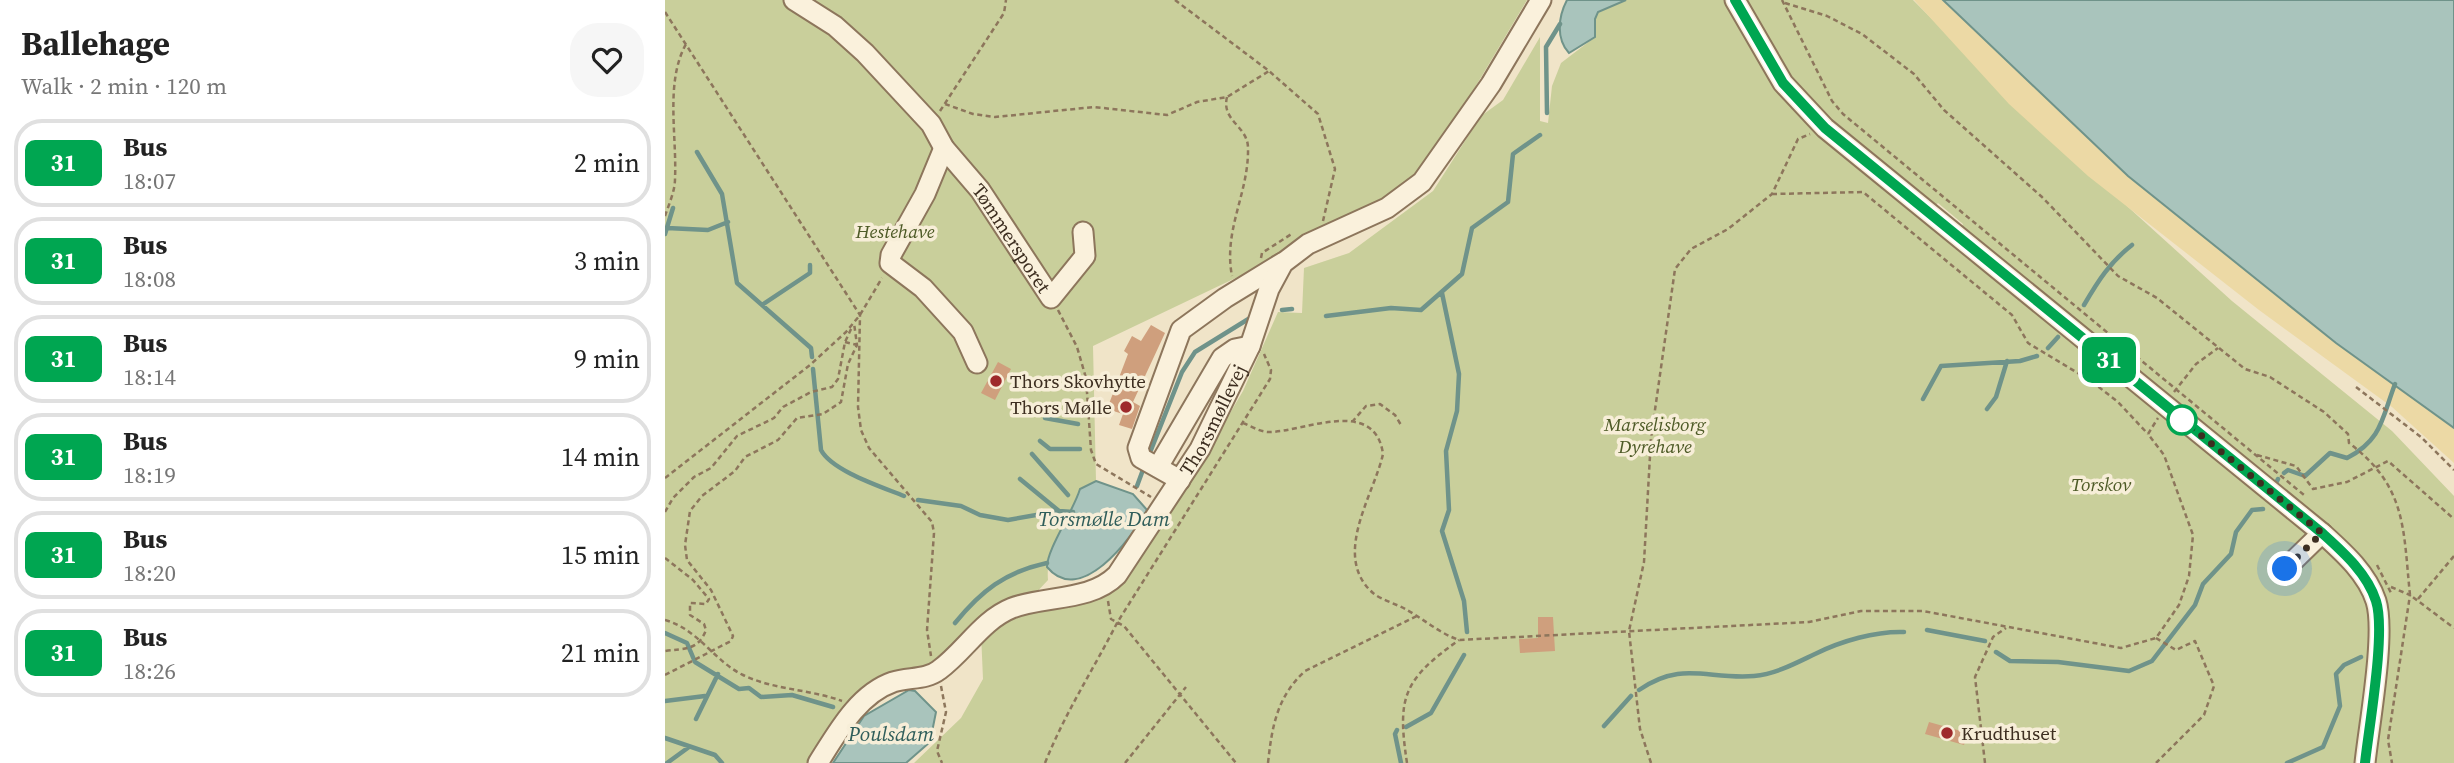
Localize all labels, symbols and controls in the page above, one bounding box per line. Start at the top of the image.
text: Ballehage [21,21,170,66]
button: heart [570,23,644,97]
text: Walk · 2 min · 120 m [21,70,227,102]
text: Bus [123,129,167,165]
text: 2 min [574,145,640,181]
text: 31 [50,146,77,179]
text: 18:07 [123,165,176,197]
street label: Tømmersporet [967,177,1057,298]
park label: Hestehave [854,218,935,244]
text: Bus [123,227,167,263]
text: 3 min [574,243,640,279]
text: 31 [50,244,77,277]
text: 18:08 [123,263,176,295]
text: Bus [123,325,167,361]
line badge: 31 [2077,337,2141,383]
text: 9 min [574,341,640,377]
text: 31 [50,342,77,375]
text: 31 [2096,343,2122,376]
street label: Thorsmøllevej [1173,360,1252,481]
text: 18:14 [123,361,176,393]
place label: Thors Skovhytte [1010,368,1146,394]
marker: Thors Skovhytte [988,373,1004,389]
place label: Thors Mølle [1010,394,1112,420]
marker: Thors Mølle [1118,399,1134,415]
unlabelled marker [2167,405,2197,435]
park label: Marselisborg Dyrehave [1603,411,1707,459]
text: Bus [123,423,167,459]
text: 14 min [561,439,640,475]
text: 31 [50,440,77,473]
text: 18:19 [123,459,176,491]
park label: Torskov [2071,471,2132,497]
water label: Torsmølle Dam [1038,504,1170,533]
text: Bus [123,521,167,557]
text: 15 min [561,537,640,573]
text: 31 [50,538,77,571]
your location [2267,551,2302,586]
text: 18:20 [123,557,176,589]
text: Bus [123,619,167,655]
text: 21 min [561,635,640,671]
text: 31 [50,636,77,669]
text: 18:26 [123,655,176,687]
water label: Poulsdam [847,719,934,748]
place label: Krudthuset [1961,720,2057,746]
marker: Krudthuset [1939,725,1955,741]

